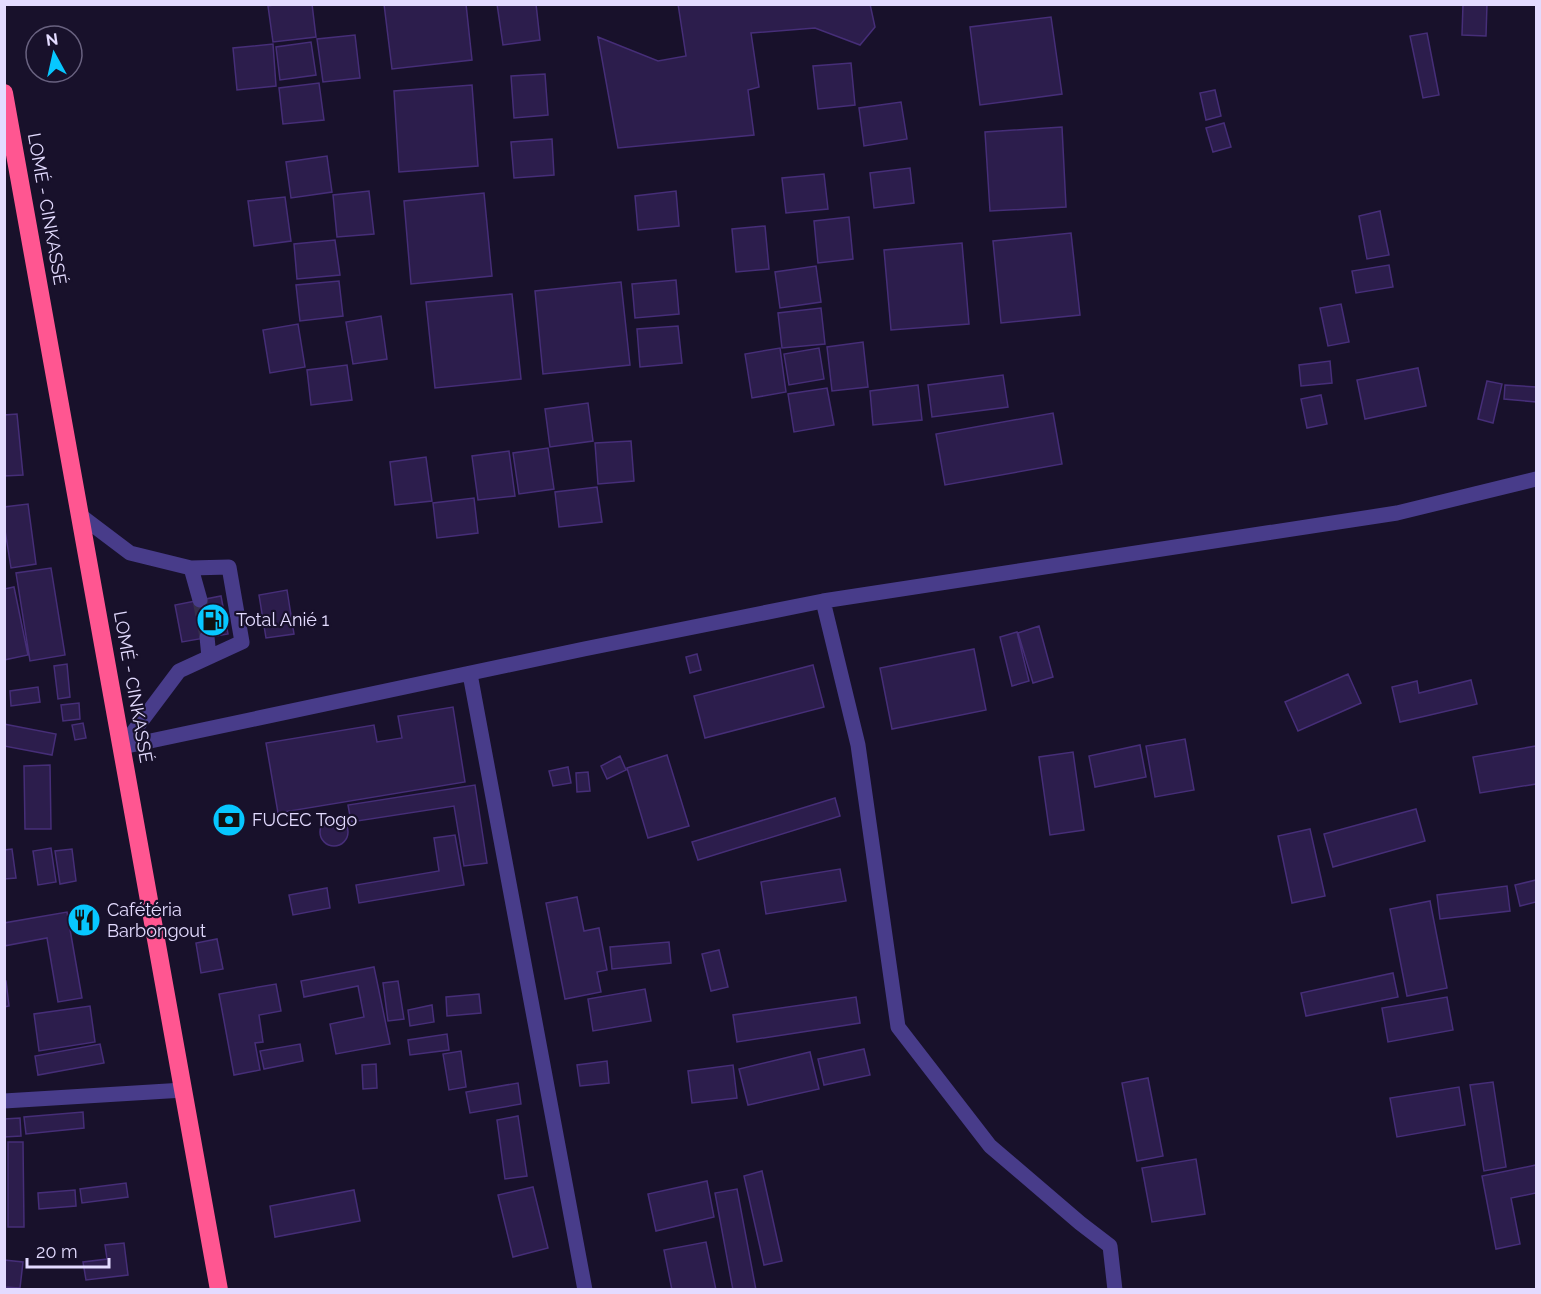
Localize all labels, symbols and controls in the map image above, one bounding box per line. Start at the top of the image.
north arrow [24,24,84,84]
text: N [45,29,59,50]
street label: LOMÉ - CINKASSÉ [24,131,72,287]
fuel station icon: Total Anié 1 [195,602,231,638]
street label: LOMÉ - CINKASSÉ [110,609,158,765]
place label: Total Anié 1 [236,609,330,630]
bank icon: FUCEC Togo [211,802,247,838]
place label: FUCEC Togo [252,809,357,830]
place label: Cafétéria Barbongout [107,899,206,941]
restaurant icon: Cafétéria Barbongout [66,902,102,938]
scale bar [27,1231,110,1269]
text: 20 m [36,1241,78,1262]

